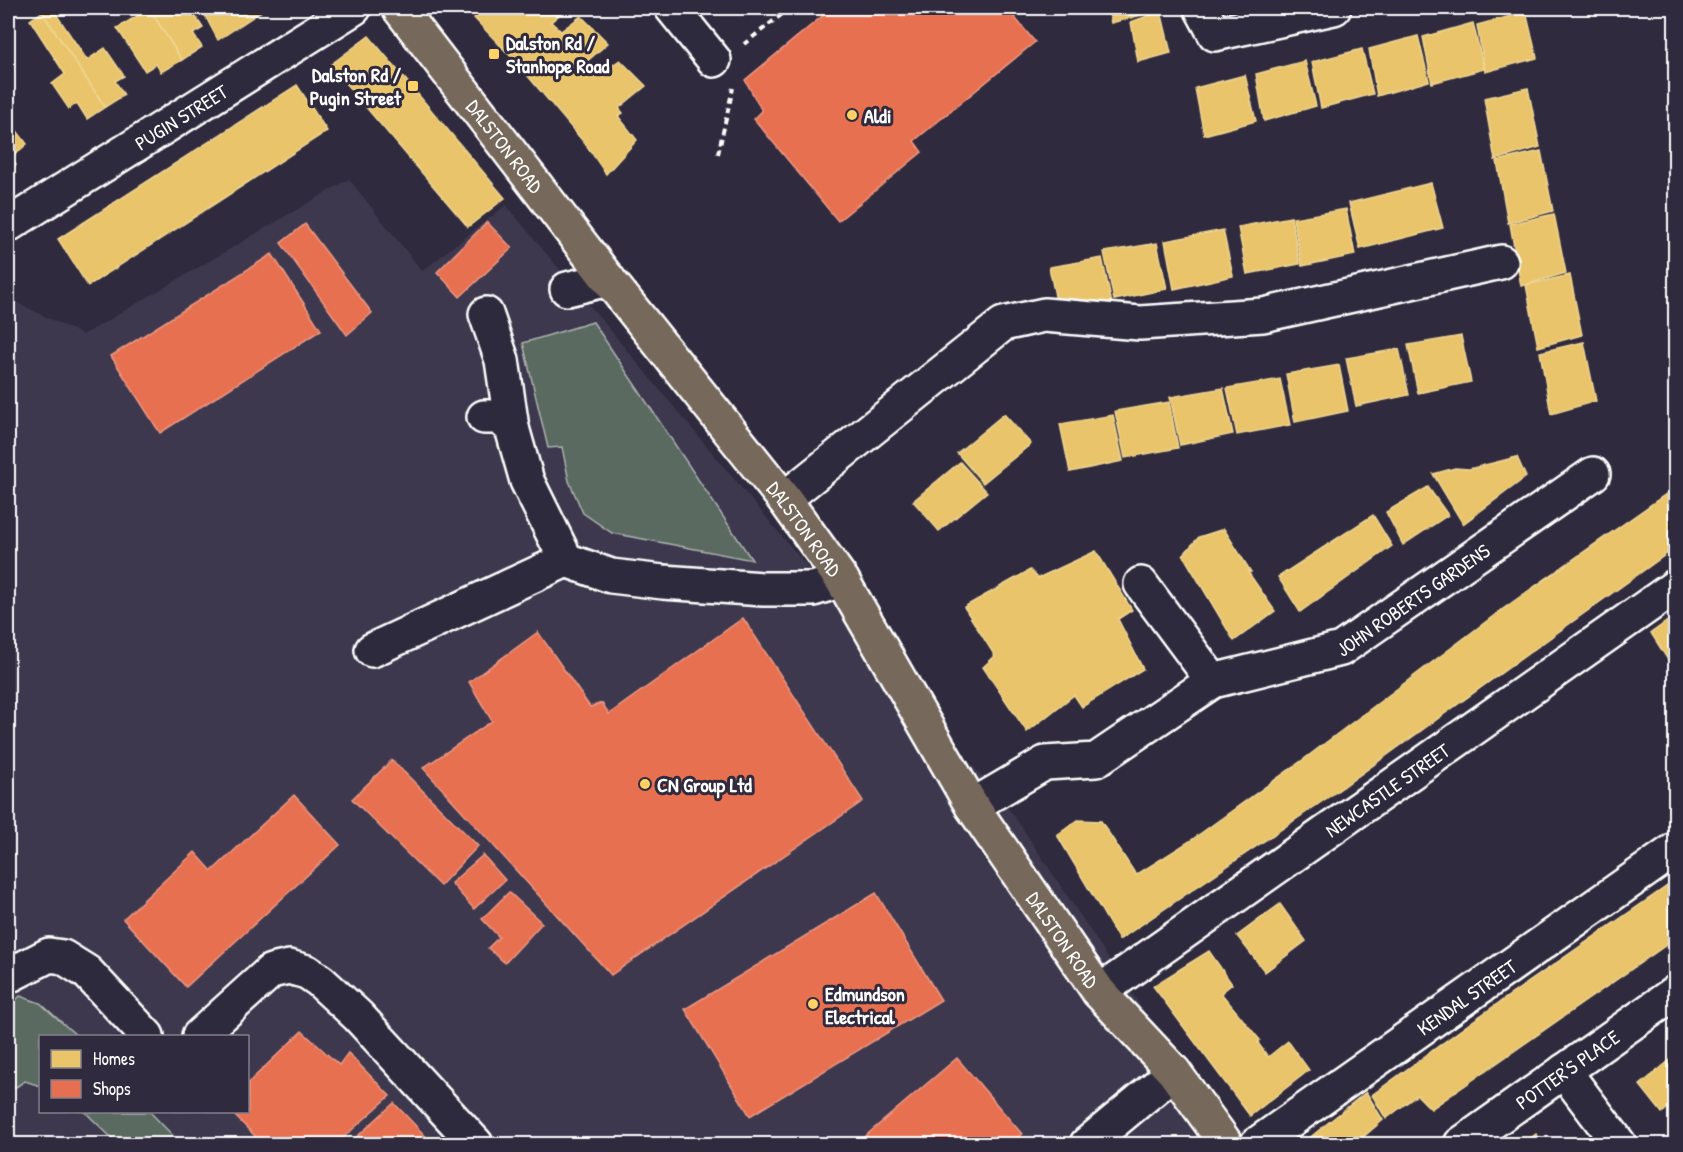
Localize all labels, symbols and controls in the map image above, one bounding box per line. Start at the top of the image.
place label: Dalston Rd / Stanhope Road [506,29,609,80]
marker: Dalston Rd / Stanhope Road [487,47,501,61]
place label: Dalston Rd / Pugin Street [310,61,402,112]
street label: PUGIN STREET [129,77,233,156]
marker: Dalston Rd / Pugin Street [406,79,420,93]
street label: DALSTON ROAD [461,94,550,198]
place label: Aldi [864,102,891,129]
marker: Aldi [845,108,859,122]
street label: DALSTON ROAD [761,475,849,582]
street label: JOHN ROBERTS GARDENS [1330,537,1495,662]
street label: NEWCASTLE STREET [1319,736,1455,843]
place label: CN Group Ltd [657,771,752,799]
marker: CN Group Ltd [638,777,652,791]
street label: DALSTON ROAD [1021,886,1106,993]
street label: KENDAL STREET [1411,952,1522,1041]
place label: Edmundson Electrical [825,980,905,1030]
marker: Edmundson Electrical [806,997,820,1011]
street label: POTTER'S PLACE [1510,1023,1625,1115]
legend [39,1035,249,1113]
text: Homes [93,1046,135,1071]
text: Shops [93,1076,131,1101]

